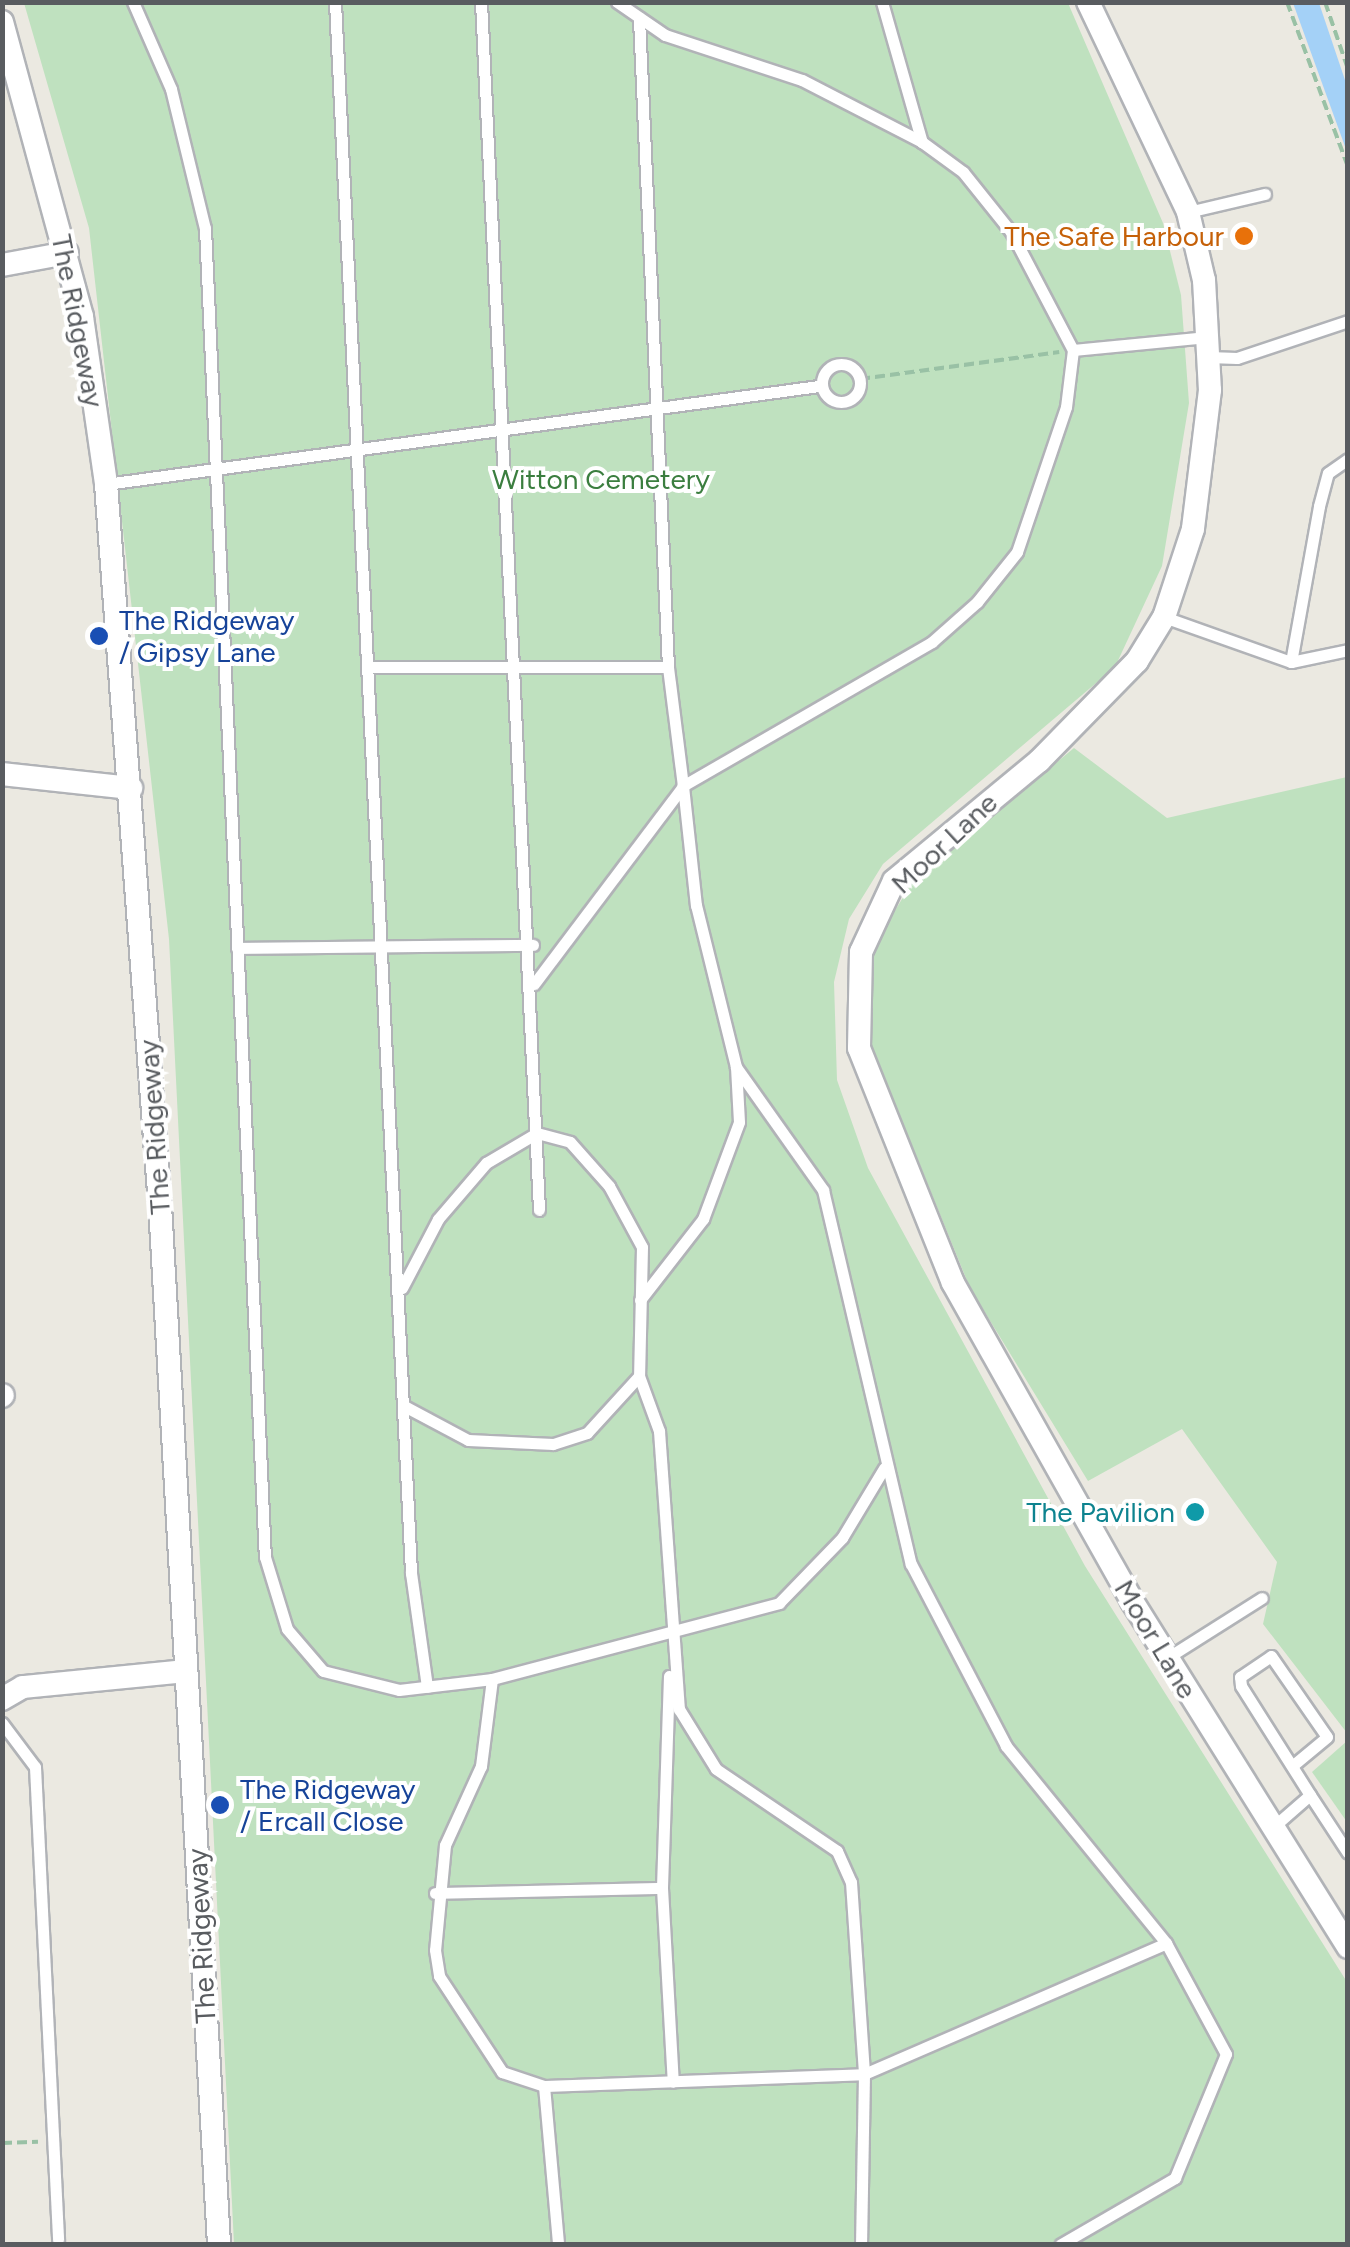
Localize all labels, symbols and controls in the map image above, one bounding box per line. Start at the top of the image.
place label: The Safe Harbour [1004,219,1224,253]
marker: The Safe Harbour [1233,225,1255,247]
street label: The Ridgeway [45,232,111,410]
park label: Witton Cemetery [492,462,710,496]
place label: The Ridgeway / Gipsy Lane [119,603,294,669]
marker: The Ridgeway / Gipsy Lane [88,625,110,647]
street label: Moor Lane [884,786,1004,900]
street label: The Ridgeway [131,1038,177,1216]
place label: The Pavilion [1026,1495,1175,1529]
marker: The Pavilion [1184,1501,1206,1523]
street label: Moor Lane [1108,1574,1204,1704]
place label: The Ridgeway / Ercall Close [240,1772,415,1838]
marker: The Ridgeway / Ercall Close [209,1794,231,1816]
street label: The Ridgeway [180,1847,222,2025]

